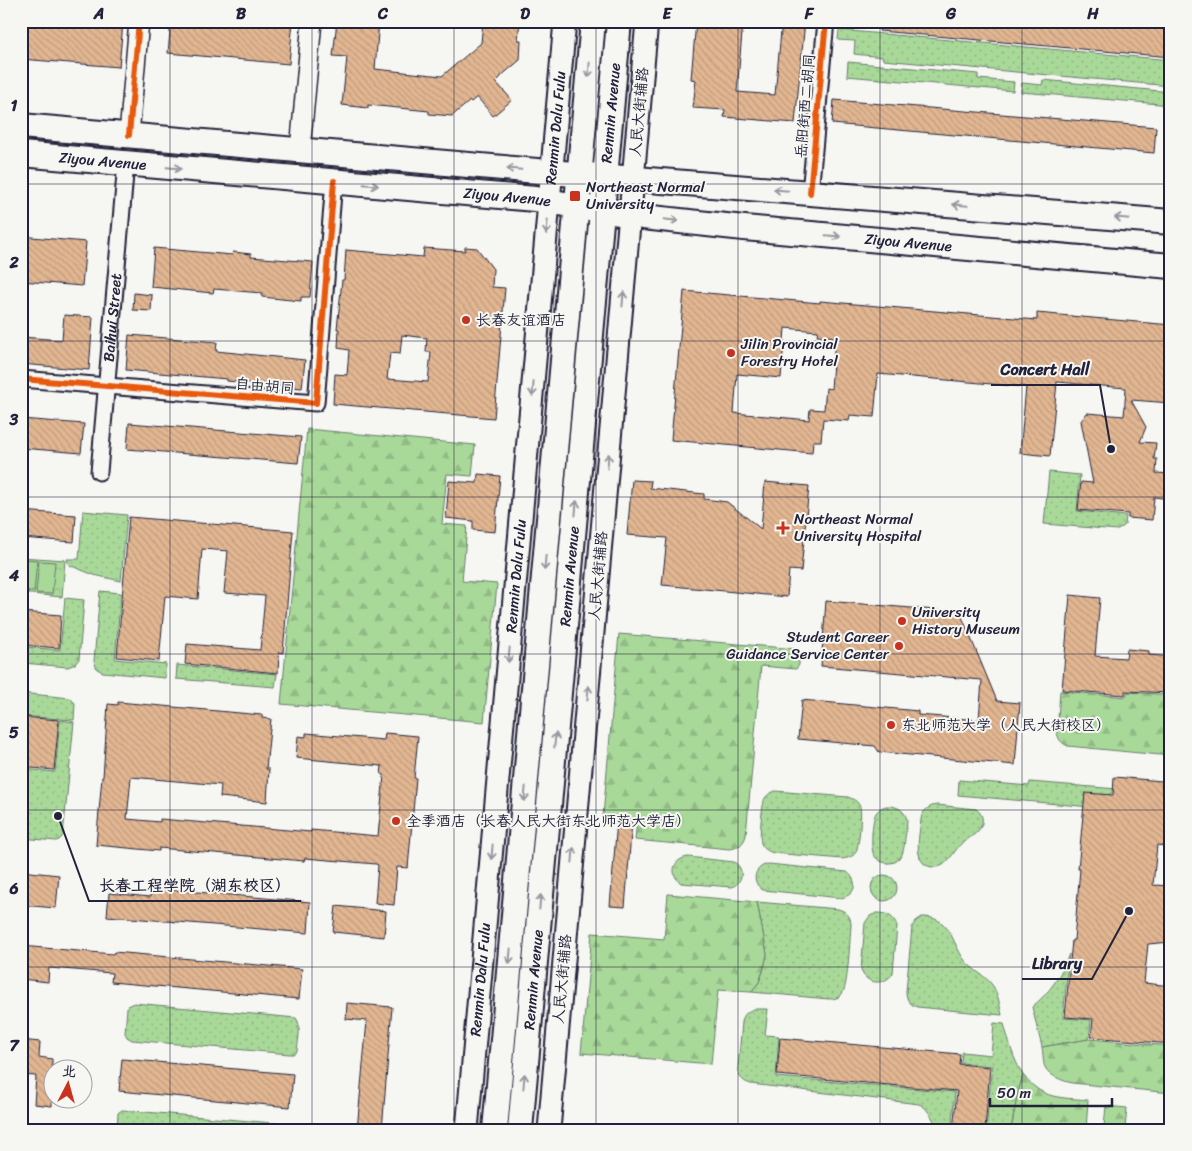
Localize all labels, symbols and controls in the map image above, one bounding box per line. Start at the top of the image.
text: A [93,0,104,28]
text: B [236,0,247,28]
text: C [377,0,389,28]
text: D [520,0,530,28]
text: E [663,0,673,28]
text: F [804,0,815,28]
text: G [945,0,957,28]
text: H [1086,0,1099,28]
street label: 岳阳街西二胡同 [787,53,823,159]
one-way arrow [584,62,593,78]
street label: Renmin Avenue [593,62,628,164]
street label: 人民大街辅路 [622,66,656,158]
street label: Renmin Dalu Fulu [538,70,574,186]
text: 1 [11,91,18,120]
street label: Ziyou Avenue [58,144,147,178]
one-way arrow [166,163,182,172]
one-way arrow [506,164,522,173]
place label: Northeast Normal University [586,174,705,217]
one-way arrow [363,180,379,189]
street label: Ziyou Avenue [462,180,553,214]
one-way arrow [773,186,789,195]
marker: Northeast Normal University [568,189,582,203]
one-way arrow [952,200,968,209]
one-way arrow [1114,213,1130,222]
one-way arrow [663,215,679,225]
one-way arrow [542,218,552,234]
street label: Ziyou Avenue [863,226,953,259]
one-way arrow [825,231,841,241]
text: 2 [8,248,19,277]
street label: Baihui Street [96,272,129,363]
one-way arrow [618,292,627,308]
place label: 长春友谊酒店 [476,307,566,333]
marker: 长春友谊酒店 [460,314,472,326]
place label: Jilin Provincial Forestry Hotel [740,331,838,374]
marker: Jilin Provincial Forestry Hotel [725,347,737,359]
callout: Concert Hall [991,354,1100,385]
text: Concert Hall [999,355,1091,384]
street label: 自由胡同 [234,370,296,402]
one-way arrow [528,380,538,396]
text: 3 [9,405,19,434]
one-way arrow [603,453,613,469]
one-way arrow [571,501,580,517]
place label: Northeast Normal University Hospital [794,506,922,549]
street label: Renmin Dalu Fulu [498,518,534,634]
marker: Northeast Normal University Hospital [776,521,790,535]
street label: Renmin Avenue [552,525,587,627]
street label: 人民大街辅路 [581,530,615,622]
one-way arrow [540,555,550,571]
text: 4 [8,561,19,590]
place label: University History Museum [912,599,1020,642]
marker: University History Museum [896,615,908,627]
place label: Student Career Guidance Service Center [726,624,890,667]
marker: Student Career Guidance Service Center [893,640,905,652]
one-way arrow [504,647,514,663]
one-way arrow [583,685,592,701]
place label: 东北师范大学（人民大街校区） [901,712,1111,738]
text: 5 [9,718,19,747]
marker: 东北师范大学（人民大街校区） [885,719,897,731]
one-way arrow [550,732,560,748]
one-way arrow [520,786,529,802]
place label: 全季酒店（长春人民大街东北师范大学店） [406,808,691,834]
marker: 全季酒店（长春人民大街东北师范大学店） [390,815,402,827]
one-way arrow [487,843,497,859]
one-way arrow [569,847,578,863]
callout: 长春工程学院（湖东校区） [89,870,301,901]
text: 长春工程学院（湖东校区） [99,871,291,900]
text: 6 [8,874,19,903]
one-way arrow [536,894,545,910]
street label: Renmin Dalu Fulu [462,922,498,1037]
street label: Renmin Avenue [516,928,551,1031]
street label: 人民大街辅路 [545,933,579,1025]
one-way arrow [506,948,515,964]
callout: Library [1022,948,1092,979]
text: Library [1032,949,1083,978]
text: 7 [9,1031,20,1060]
north arrow [42,1058,92,1108]
text: 北 [61,1058,78,1085]
one-way arrow [520,1073,529,1089]
scale bar [990,1076,1112,1108]
text: 50 m [997,1080,1032,1106]

